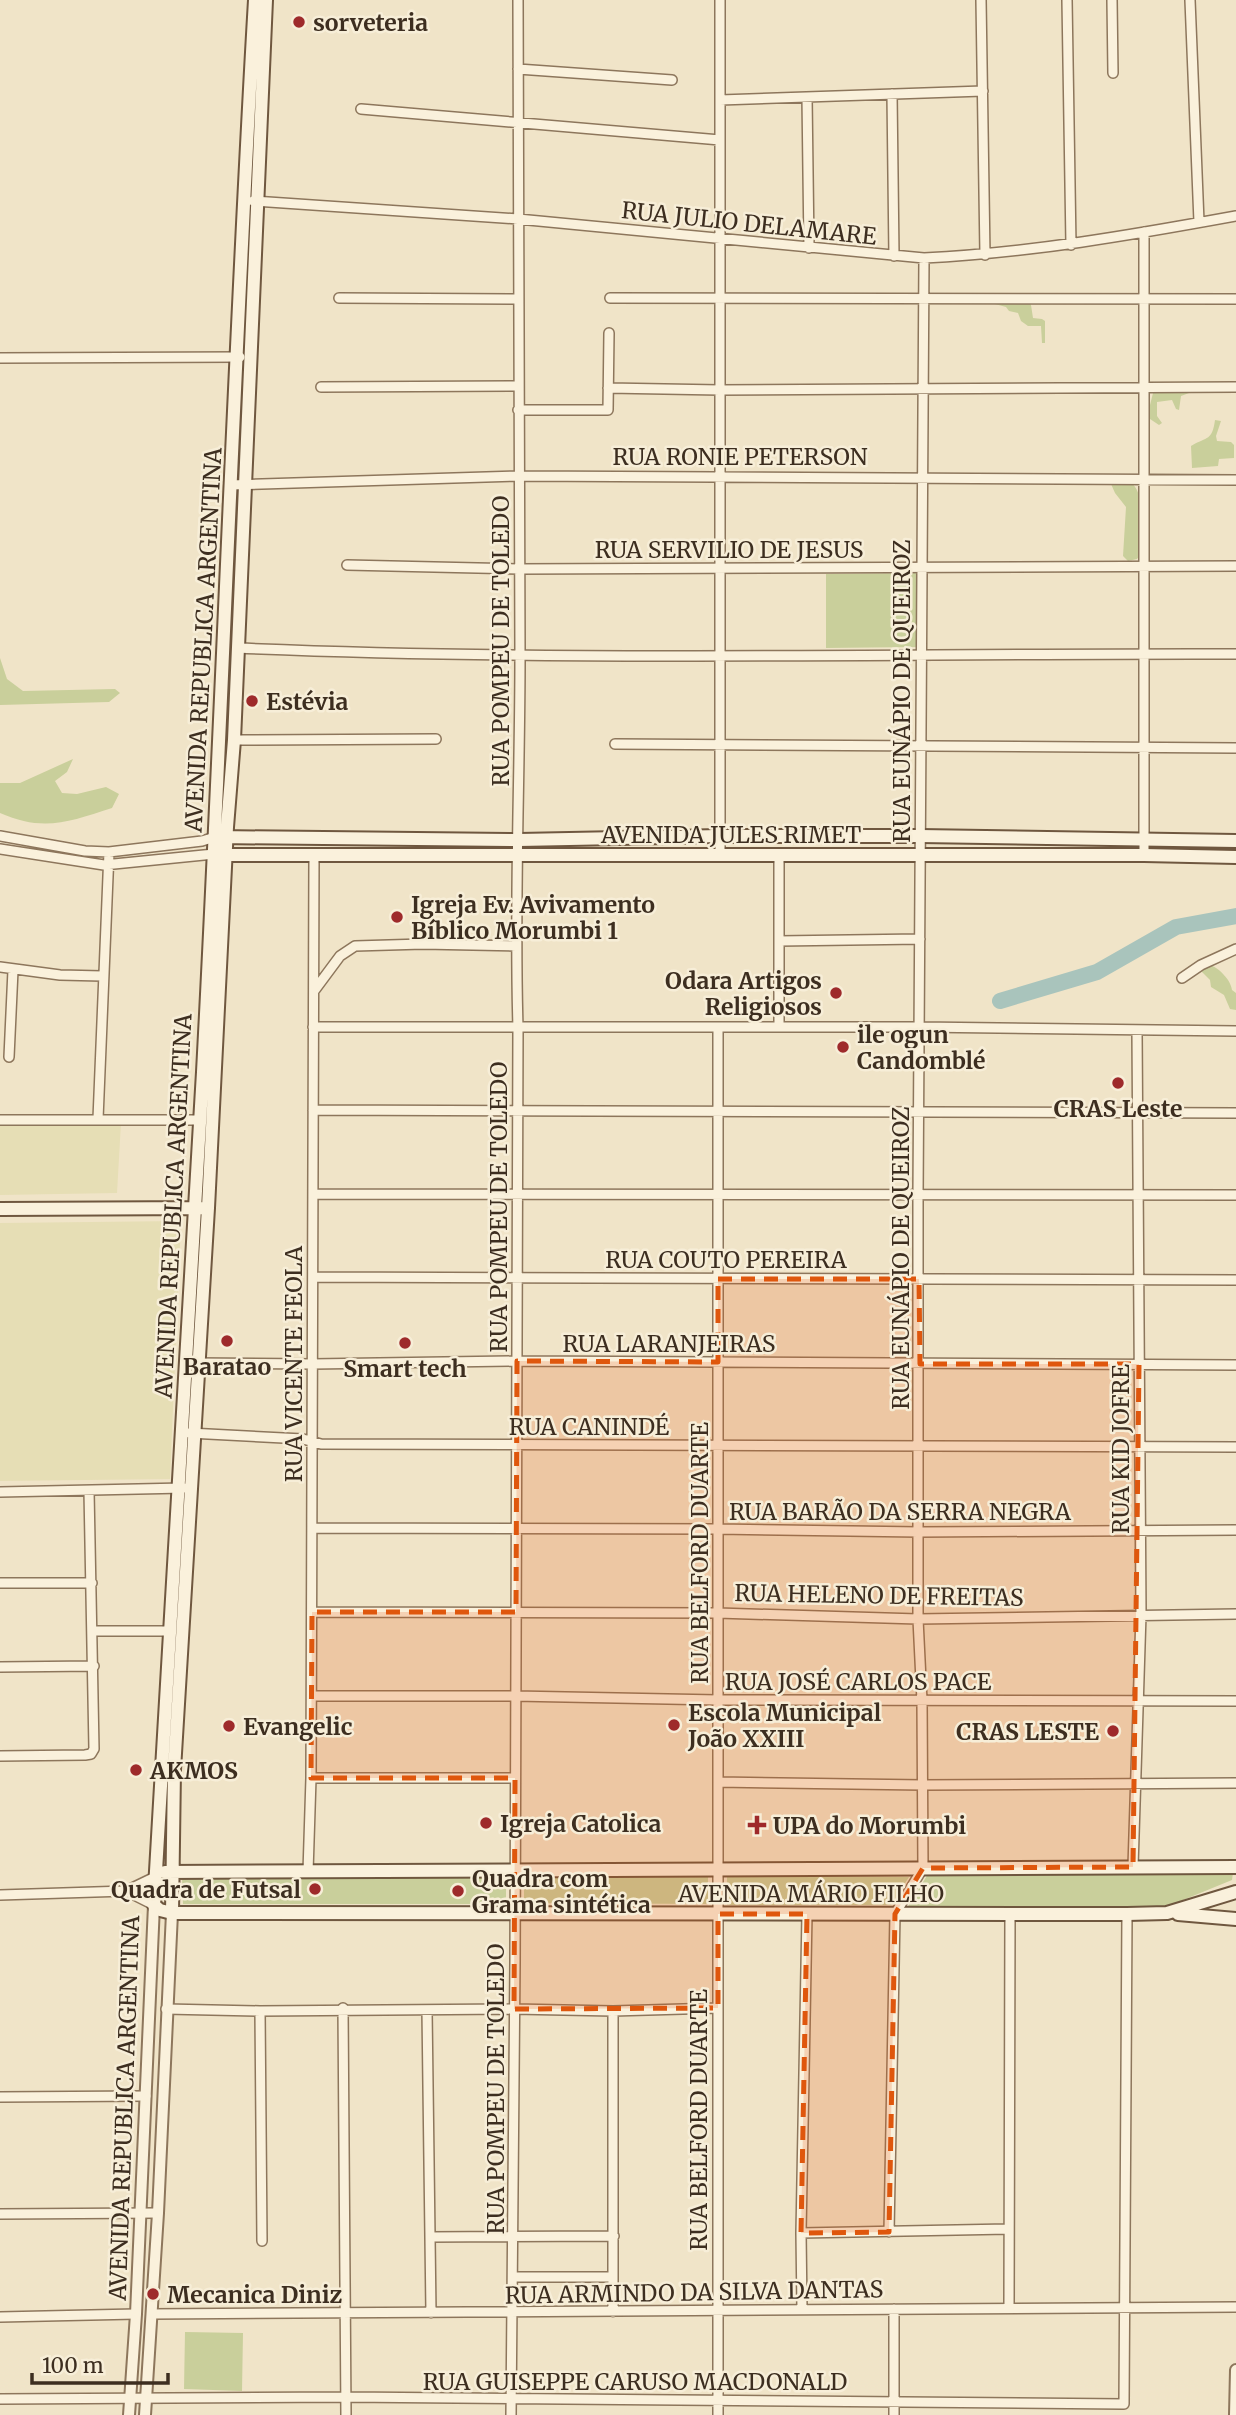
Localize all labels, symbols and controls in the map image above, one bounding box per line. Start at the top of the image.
place label: sorveteria [313,8,428,37]
marker: sorveteria [291,14,307,30]
street label: RUA JULIO DELAMARE [620,195,878,251]
street label: RUA RONIE PETERSON [613,442,868,471]
street label: AVENIDA REPUBLICA ARGENTINA [178,446,228,834]
street label: RUA POMPEU DE TOLEDO [486,495,515,787]
street label: RUA SERVILIO DE JESUS [595,535,863,564]
street label: RUA EUNÁPIO DE QUEIROZ [887,539,916,843]
place label: Estévia [266,687,349,716]
marker: Estévia [244,693,260,709]
street label: AVENIDA JULES RIMET [600,820,861,849]
place label: Igreja Ev. Avivamento Bíblico Morumbi 1 [411,890,655,945]
marker: Igreja Ev. Avivamento Bíblico Morumbi 1 [389,909,405,925]
place label: Odara Artigos Religiosos [665,966,822,1021]
marker: Odara Artigos Religiosos [828,985,844,1001]
street label: AVENIDA REPUBLICA ARGENTINA [148,1012,198,1400]
place label: ile ogun Candomblé [857,1020,985,1075]
marker: ile ogun Candomblé [835,1039,851,1055]
street label: RUA POMPEU DE TOLEDO [484,1061,513,1353]
marker: CRAS Leste [1110,1075,1126,1091]
place label: CRAS Leste [1054,1094,1182,1123]
street label: RUA EUNÁPIO DE QUEIROZ [886,1106,915,1410]
street label: RUA VICENTE FEOLA [279,1245,308,1482]
street label: RUA COUTO PEREIRA [605,1245,847,1274]
street label: RUA LARANJEIRAS [562,1329,776,1358]
marker: Baratao [219,1333,235,1349]
marker: Smart tech [397,1335,413,1351]
place label: Baratao [183,1352,271,1381]
place label: Smart tech [343,1354,467,1383]
street label: RUA KID JOFRE [1106,1364,1135,1534]
street label: RUA CANINDÉ [509,1412,670,1441]
street label: RUA BELFORD DUARTE [685,1422,714,1684]
street label: RUA BARÃO DA SERRA NEGRA [729,1497,1072,1526]
street label: RUA HELENO DE FREITAS [734,1578,1024,1612]
street label: RUA JOSÉ CARLOS PACE [725,1667,992,1696]
place label: Escola Municipal João XXIII [687,1698,882,1753]
place label: Evangelic [243,1712,353,1741]
marker: Escola Municipal João XXIII [666,1717,682,1733]
place label: CRAS LESTE [956,1717,1099,1746]
marker: Evangelic [221,1718,237,1734]
marker: CRAS LESTE [1105,1723,1121,1739]
place label: AKMOS [149,1756,238,1785]
marker: AKMOS [128,1762,144,1778]
place label: Igreja Catolica [500,1809,662,1838]
place label: UPA do Morumbi [773,1811,966,1840]
marker: Igreja Catolica [478,1815,494,1831]
marker: UPA do Morumbi [747,1815,767,1835]
place label: Quadra com Grama sintética [472,1864,651,1919]
place label: Quadra de Futsal [111,1875,302,1904]
street label: AVENIDA MÁRIO FILHO [677,1879,944,1908]
marker: Quadra de Futsal [307,1881,323,1897]
marker: Quadra com Grama sintética [450,1883,466,1899]
street label: AVENIDA REPUBLICA ARGENTINA [103,1914,145,2302]
street label: RUA POMPEU DE TOLEDO [481,1943,510,2235]
street label: RUA BELFORD DUARTE [684,1989,713,2251]
street label: RUA ARMINDO DA SILVA DANTAS [505,2274,883,2310]
place label: Mecanica Diniz [167,2280,343,2309]
marker: Mecanica Diniz [145,2286,161,2302]
scale bar [32,2342,168,2386]
text: 100 m [42,2352,104,2379]
street label: RUA GUISEPPE CARUSO MACDONALD [423,2367,847,2396]

